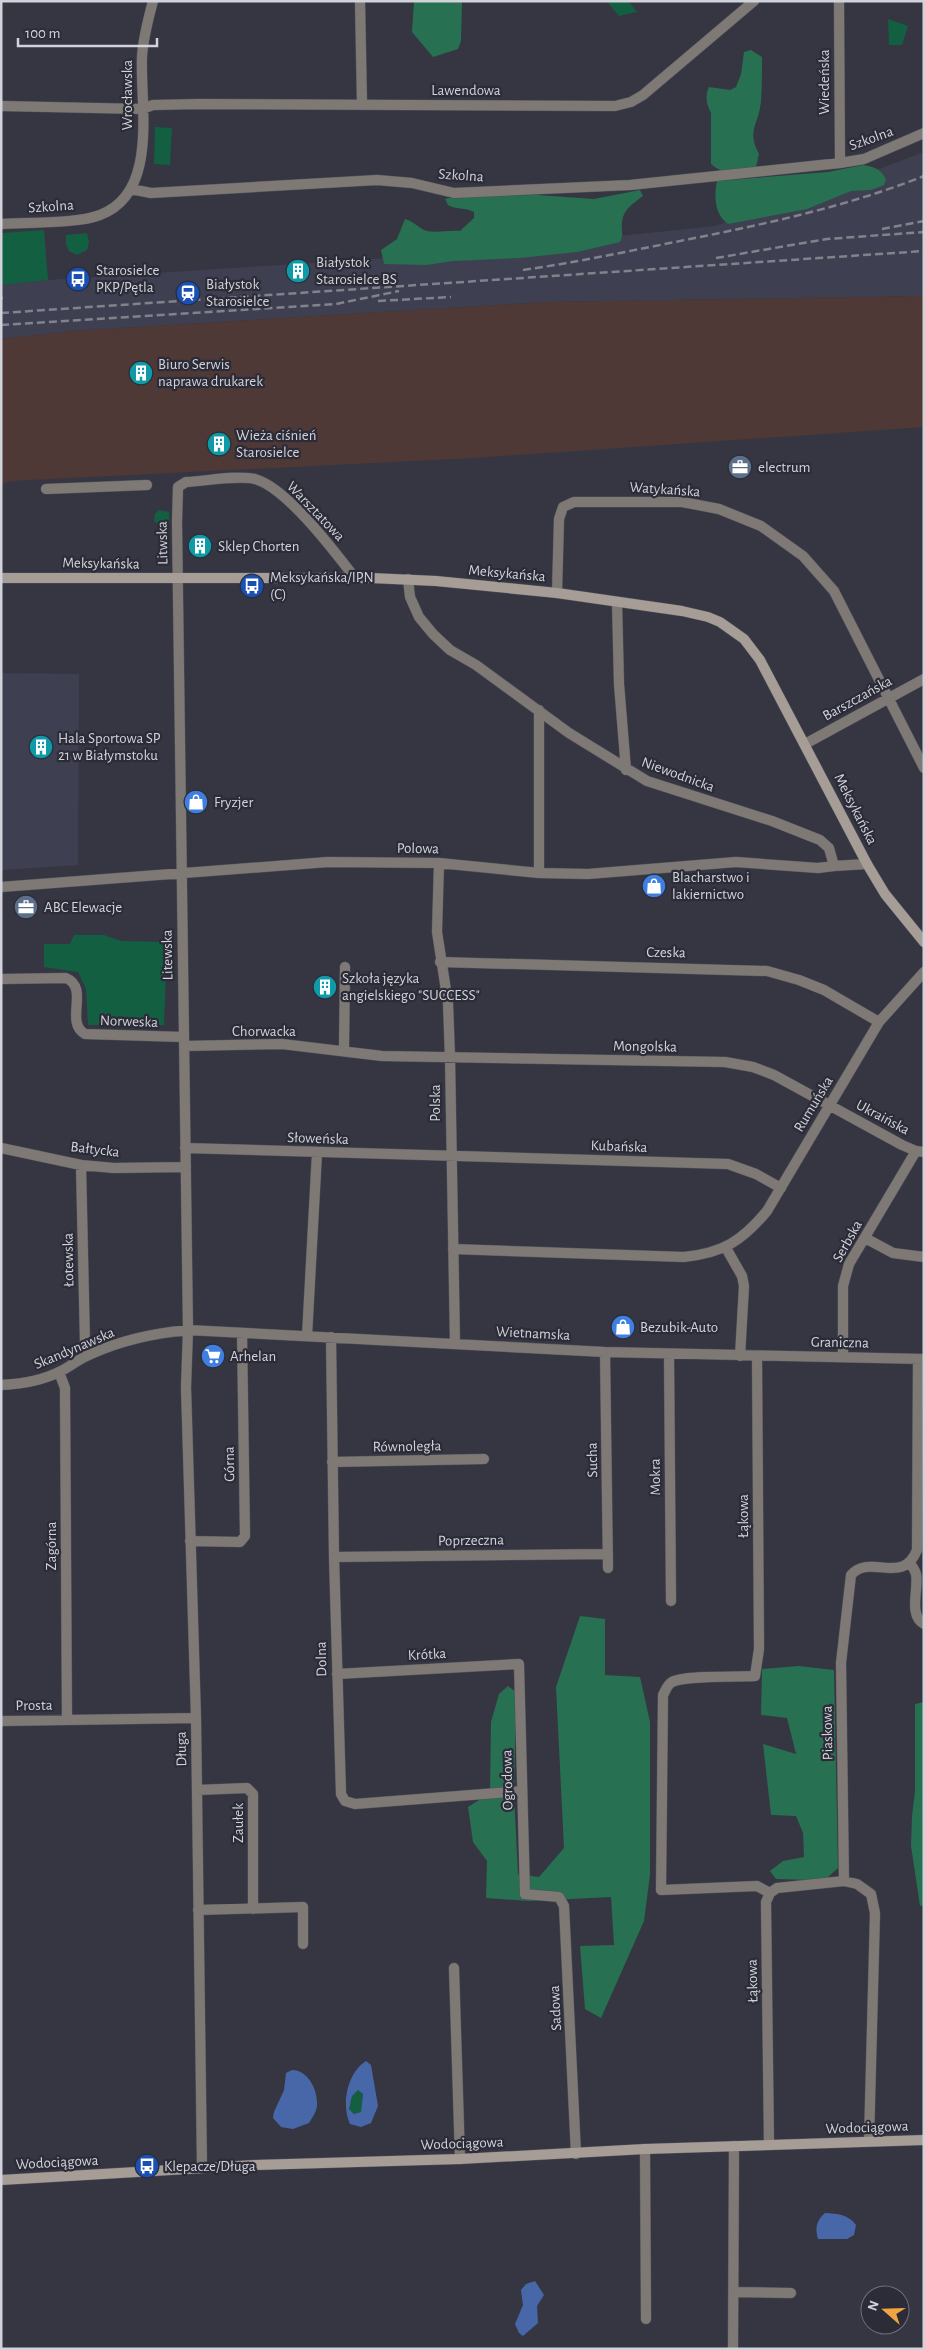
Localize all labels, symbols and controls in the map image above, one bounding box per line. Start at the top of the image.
scale bar [18,15,156,47]
text: 100 m [25,26,60,41]
street label: Wiedeńska [817,49,832,115]
street label: Wrocławska [120,60,135,130]
street label: Lawendowa [431,83,501,98]
street label: Szkolna [847,124,895,153]
street label: Szkolna [438,166,484,185]
street label: Szkolna [28,197,74,216]
place label: Białystok Starosielce BS [316,255,397,287]
building icon: Białystok Starosielce BS [285,258,311,284]
place label: Starosielce PKP/Pętla [96,263,159,295]
bus stop icon: Starosielce PKP/Pętla [65,266,91,292]
place label: Białystok Starosielce [206,277,269,309]
station icon: Białystok Starosielce [175,280,201,306]
place label: Biuro Serwis naprawa drukarek [158,357,263,389]
building icon: Biuro Serwis naprawa drukarek [128,360,154,386]
place label: Wieża ciśnień Starosielce [236,428,317,460]
building icon: Wieża ciśnień Starosielce [206,431,232,457]
office icon: electrum [727,454,753,480]
place label: electrum [758,460,810,475]
street label: Warsztatowa [284,479,348,544]
street label: Watykańska [629,480,701,499]
street label: Litwska [155,521,170,565]
building icon: Sklep Chorten [187,533,213,559]
place label: Sklep Chorten [218,539,299,554]
street label: Meksykańska [62,555,140,572]
street label: Meksykańska [468,563,546,584]
place label: Meksykańska/IPN (C) [270,570,374,602]
bus stop icon: Meksykańska/IPN (C) [239,573,265,599]
street label: Barszczańska [820,673,894,724]
place label: Hala Sportowa SP 21 w Białymstoku [58,731,161,763]
building icon: Hala Sportowa SP 21 w Białymstoku [28,734,54,760]
street label: Niewodnicka [639,754,716,795]
street label: Meksykańska [831,771,880,847]
shop icon: Fryzjer [183,789,209,815]
place label: Fryzjer [214,795,253,810]
street label: Polowa [397,841,439,856]
place label: Blacharstwo i lakiernictwo [672,870,750,902]
shop icon: Blacharstwo i lakiernictwo [641,873,667,899]
office icon: ABC Elewacje [13,894,39,920]
place label: ABC Elewacje [44,900,122,915]
street label: Litewska [160,930,175,980]
street label: Czeska [646,945,686,960]
place label: Szkoła języka angielskiego "SUCCESS" [342,971,480,1003]
building icon: Szkoła języka angielskiego "SUCCESS" [312,974,338,1000]
street label: Norweska [100,1013,158,1030]
street label: Chorwacka [232,1024,296,1039]
street label: Mongolska [613,1038,677,1055]
street label: Rumuńska [791,1074,836,1135]
street label: Polska [428,1084,443,1122]
street label: Ukraińska [854,1097,912,1138]
street label: Słoweńska [287,1130,349,1147]
street label: Kubańska [590,1138,648,1155]
street label: Bałtycka [70,1139,120,1160]
street label: Serbska [830,1218,865,1265]
street label: Łotewska [61,1233,76,1287]
shop icon: Bezubik-Auto [610,1314,636,1340]
place label: Bezubik-Auto [640,1320,718,1335]
street label: Wietnamska [495,1324,571,1343]
street label: Skandynawska [32,1325,117,1372]
street label: Graniczna [811,1334,869,1351]
supermarket icon: Arhelan [200,1343,226,1369]
place label: Arhelan [230,1349,276,1364]
street label: Równoległa [373,1438,442,1455]
street label: Sucha [585,1442,600,1478]
street label: Górna [222,1446,237,1482]
street label: Mokra [648,1458,663,1496]
street label: Łąkowa [736,1494,751,1538]
street label: Zagórna [44,1521,59,1570]
street label: Poprzeczna [438,1532,504,1549]
street label: Dolna [314,1641,329,1677]
street label: Krótka [407,1646,447,1663]
street label: Prosta [15,1698,53,1713]
street label: Piaskowa [820,1706,835,1760]
street label: Długa [174,1731,189,1767]
street label: Ogrodowa [499,1749,516,1811]
street label: Zaułek [231,1803,246,1843]
street label: Łąkowa [745,1959,760,2003]
street label: Sadowa [547,1985,564,2031]
street label: Wodociągowa [825,2119,909,2136]
street label: Wodociągowa [420,2135,504,2152]
street label: Wodociągowa [15,2153,99,2172]
bus stop icon: Klepacze/Długa [134,2153,160,2179]
place label: Klepacze/Długa [164,2159,256,2174]
north arrow [860,2285,910,2335]
text: N [865,2299,882,2313]

